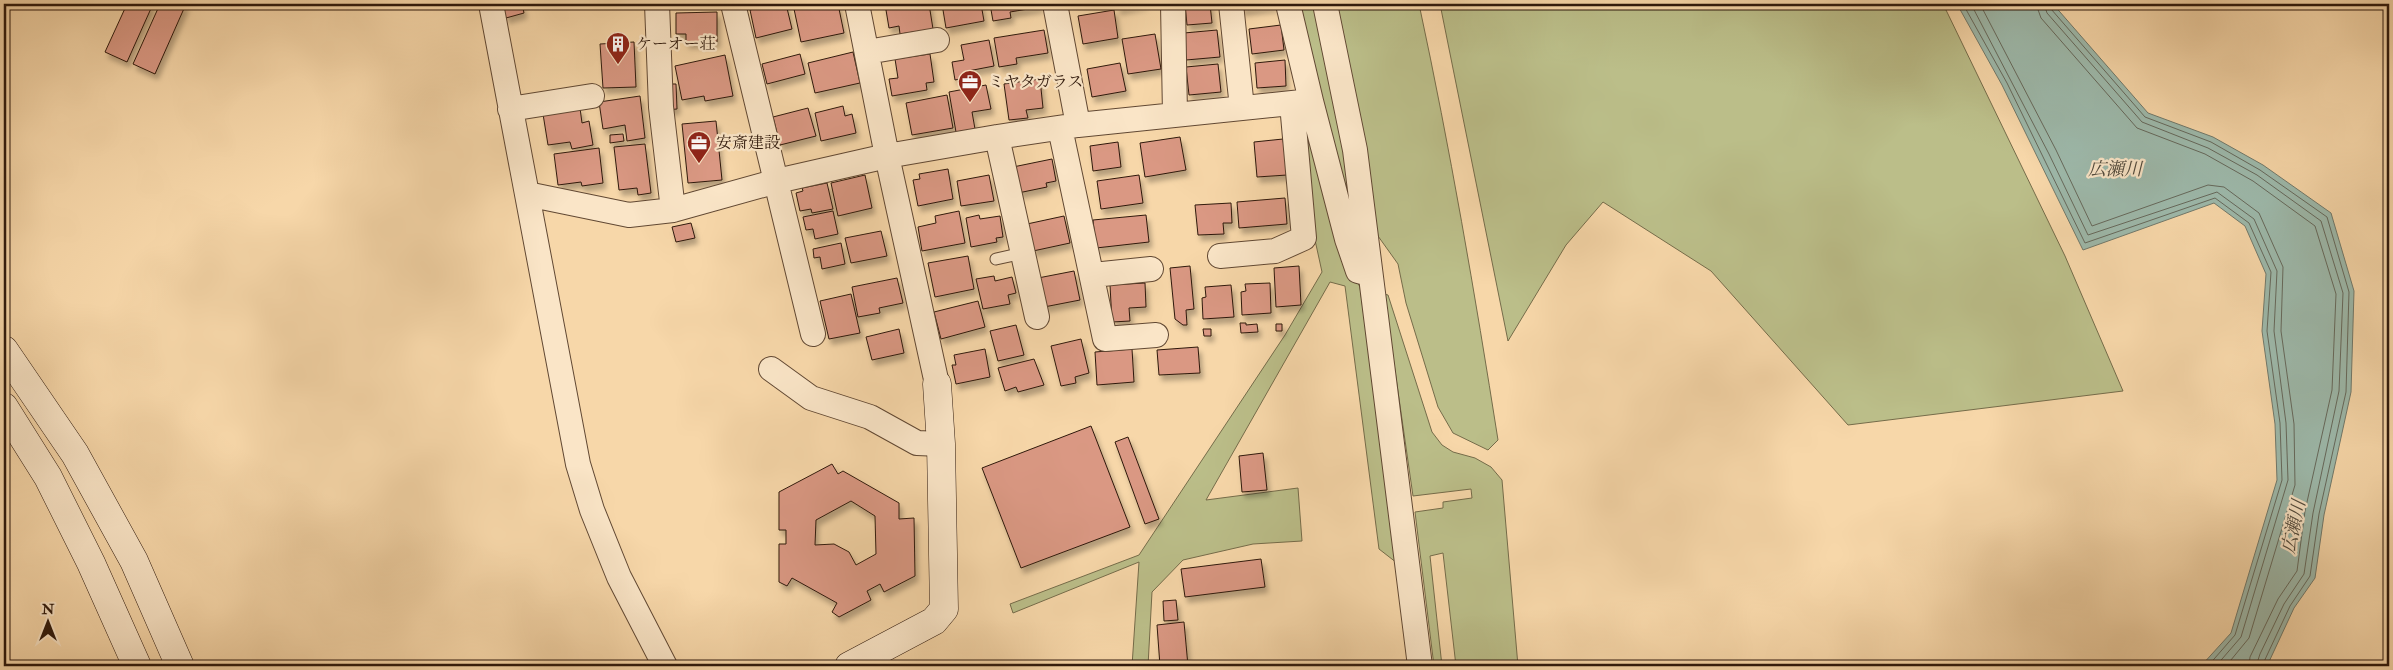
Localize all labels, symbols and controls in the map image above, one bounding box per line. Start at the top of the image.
building icon: ケーオー荘 [605,31,631,65]
place label: ケーオー荘 [636,34,716,54]
office icon: ミヤタガラス [957,69,983,103]
place label: ミヤタガラス [988,72,1083,92]
office icon: 安斎建設 [686,130,712,164]
place label: 安斎建設 [716,133,780,153]
water label: 広瀬川 [2088,158,2144,181]
water label: 広瀬川 [2277,496,2311,556]
north arrow [22,598,72,648]
text: N [41,601,55,618]

